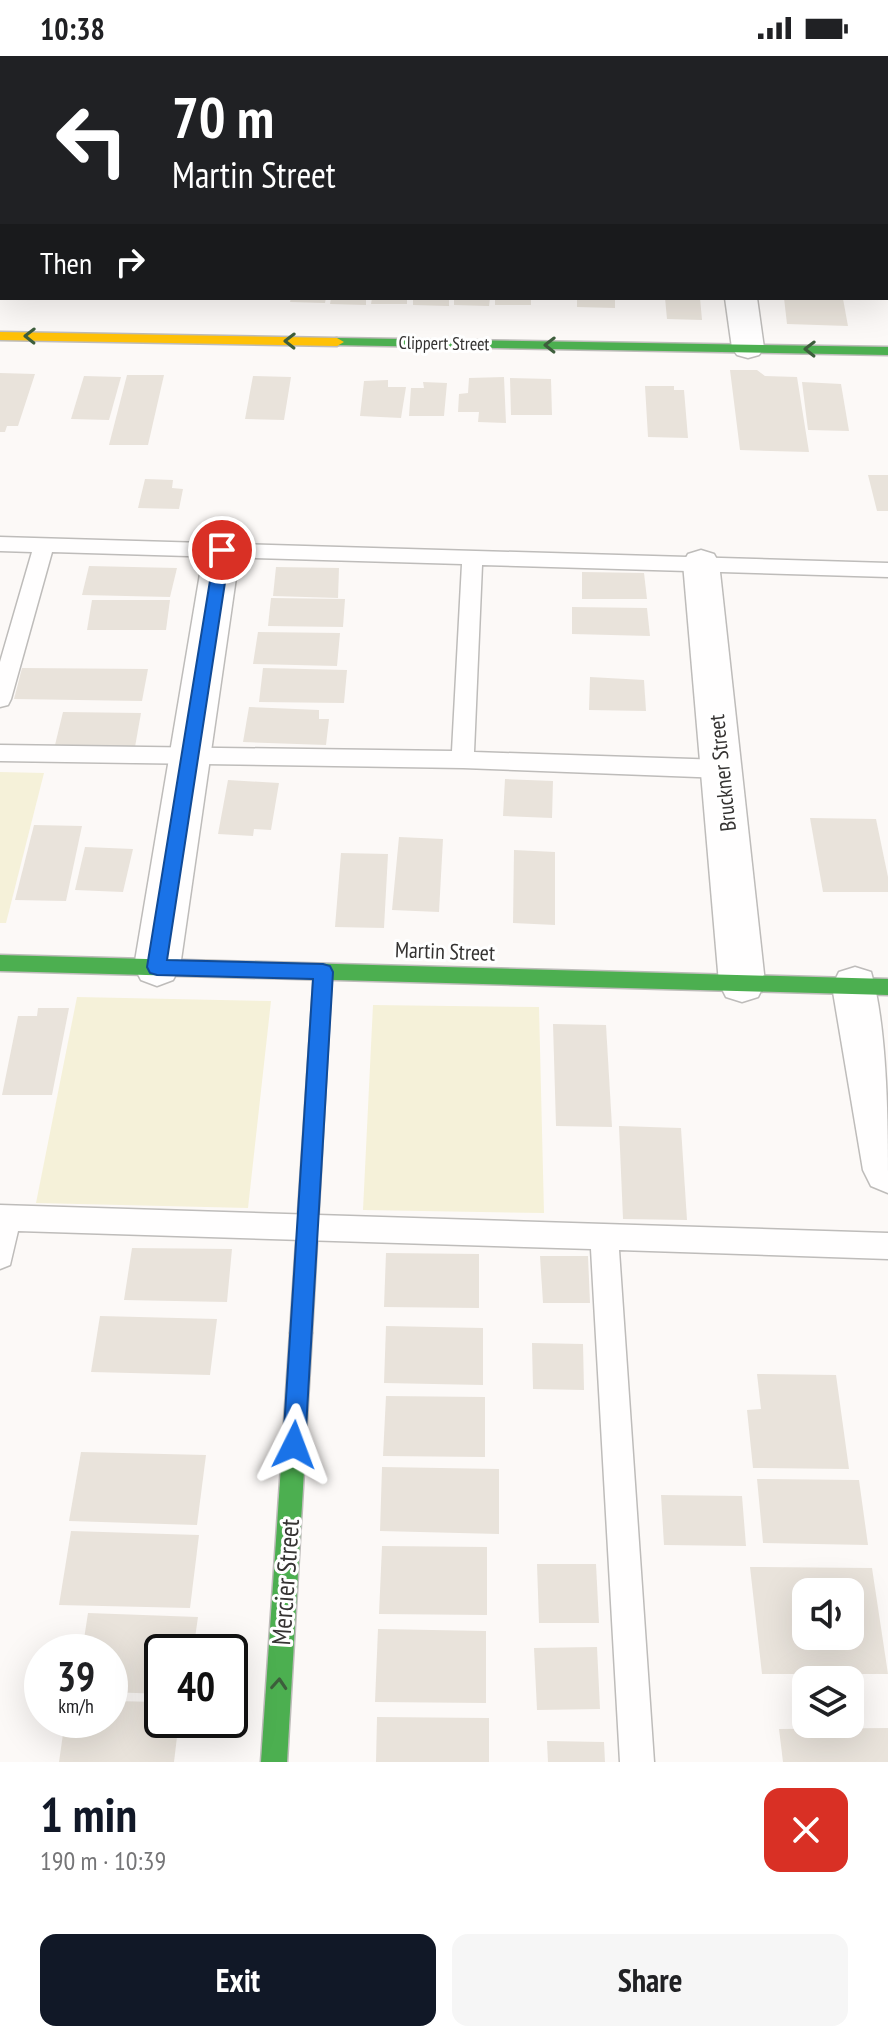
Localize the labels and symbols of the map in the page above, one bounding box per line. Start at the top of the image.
one-way arrow [23,328,36,345]
street label: Clippert Street [398,331,490,355]
one-way arrow [283,332,296,349]
one-way arrow [543,336,556,354]
one-way arrow [803,341,816,358]
pin [188,516,256,584]
street label: Bruckner Street [702,713,742,833]
street label: Martin Street [395,935,495,967]
position arrow [252,1403,336,1487]
street label: Mercier Street [264,1518,306,1646]
speed limit sign: 40 [144,1634,248,1738]
one-way arrow [270,1677,287,1690]

